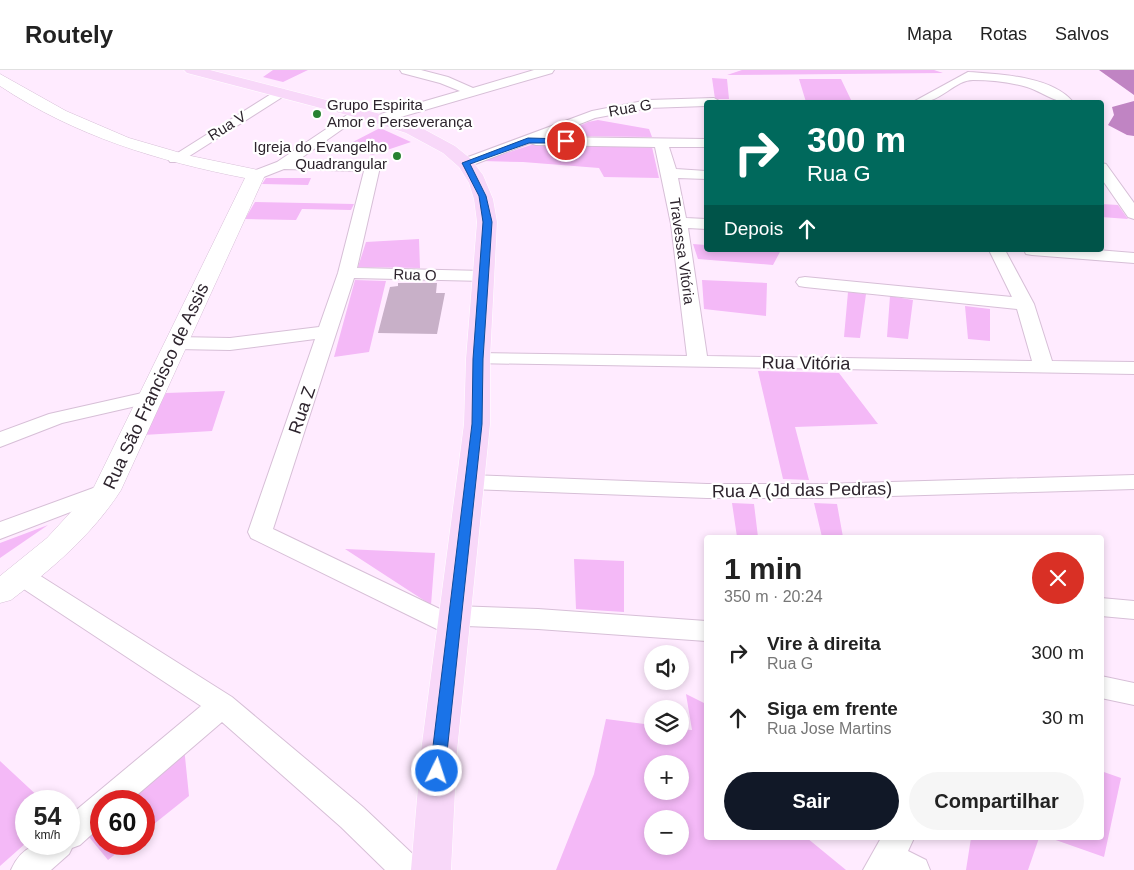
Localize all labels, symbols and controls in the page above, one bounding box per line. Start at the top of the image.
text: Routely [25,21,113,48]
text: Mapa [907,24,952,44]
text: Rotas [980,24,1027,44]
text: Salvos [1055,24,1109,44]
street label: Rua G [607,95,653,120]
place label: Grupo Espirita Amor e Perseverança [327,96,473,130]
street label: Rua V [205,107,249,144]
marker: Grupo Espirita Amor e Perseverança [311,108,323,120]
pin [545,120,587,162]
icon: right [724,120,789,185]
text: 300 m [807,120,906,159]
icon: arrive [552,127,580,155]
place label: Igreja do Evangelho Quadrangular [254,138,387,172]
marker: Igreja do Evangelho Quadrangular [391,150,403,162]
text: Rua G [807,161,871,186]
street label: Travessa Vitória [667,196,698,306]
icon: ahead [793,215,821,243]
text: Depois [724,218,783,239]
street label: Rua O [393,265,437,284]
street label: Rua São Francisco de Assis [99,280,213,492]
street label: Rua Vitória [761,352,852,374]
street label: Rua Z [285,384,319,436]
street label: Rua A (Jd das Pedras) [712,478,892,502]
text: 1 min [724,552,802,585]
button: close [1032,552,1084,604]
text: 350 m · 20:24 [724,588,823,605]
text: Vire à direita [767,633,881,654]
icon: right [724,639,752,667]
text: 300 m [1031,642,1084,663]
map controls [644,645,689,855]
button: sound [644,645,689,690]
text: Rua G [767,655,813,672]
text: Siga em frente [767,698,898,719]
button: layers [644,700,689,745]
icon: ahead [724,704,752,732]
text: 30 m [1042,707,1084,728]
text: Rua Jose Martins [767,720,892,737]
position arrow [410,744,462,796]
button: + [644,755,689,800]
button: Sair [724,772,899,830]
button: Compartilhar [909,772,1084,830]
speed limit sign: 60 [90,790,155,855]
text: 54 [34,802,61,830]
button: − [644,810,689,855]
text: km/h [34,828,61,842]

